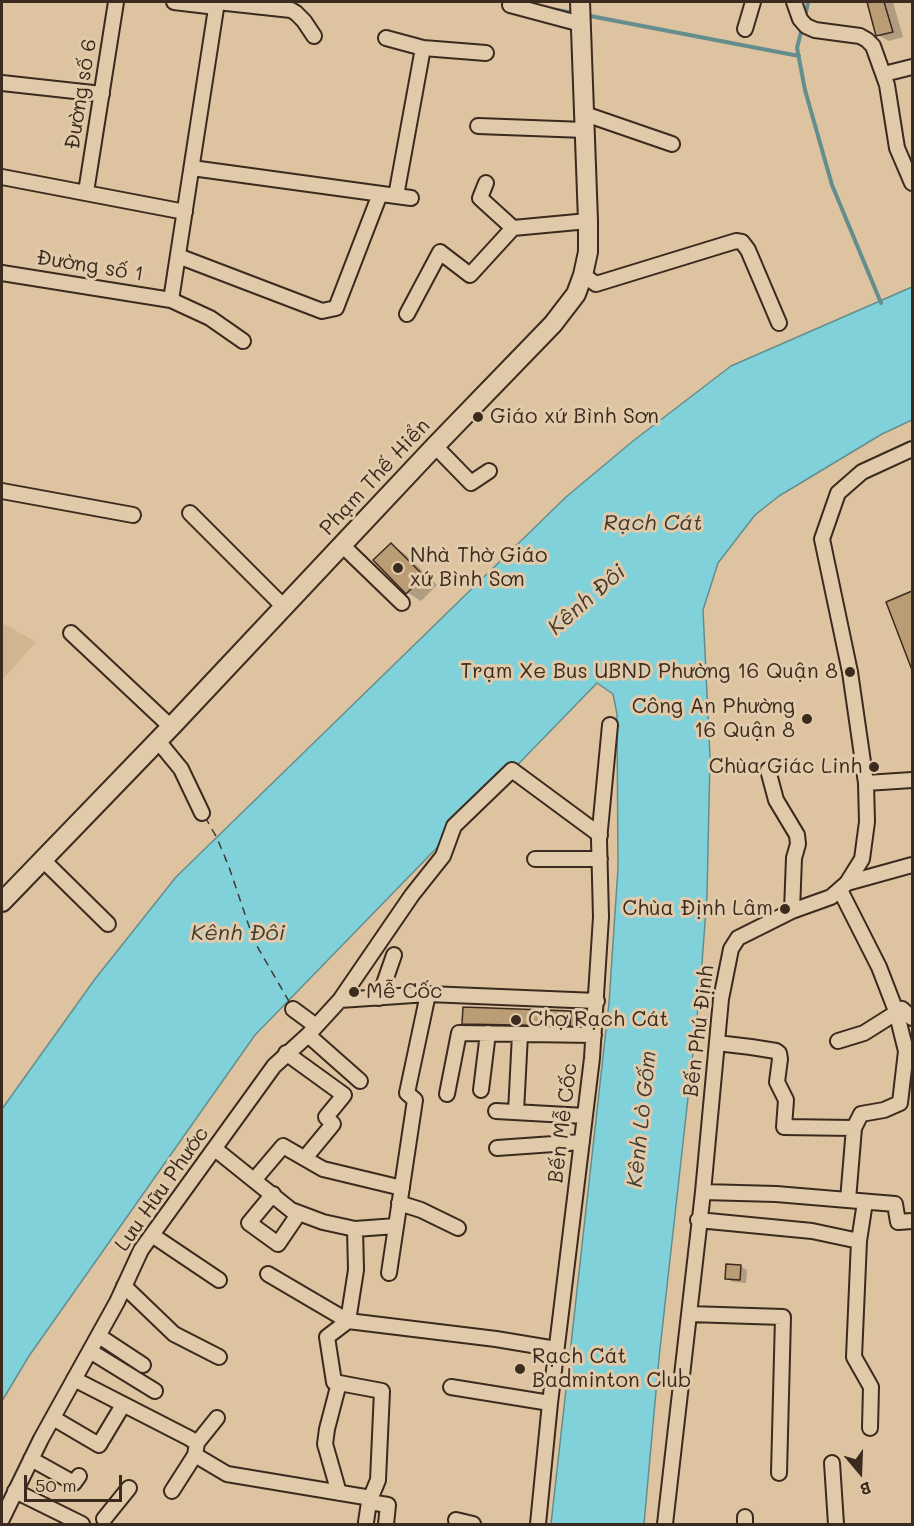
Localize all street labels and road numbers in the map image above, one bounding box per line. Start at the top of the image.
street label: Đường số 6 [60,37,102,151]
street label: Đường số 1 [35,245,145,287]
street label: Phạm Thế Hiển [314,413,436,541]
street label: Bến Phú Định [678,964,720,1098]
street label: Bến Mễ Cốc [543,1062,583,1184]
street label: Lưu Hữu Phước [110,1122,214,1256]

